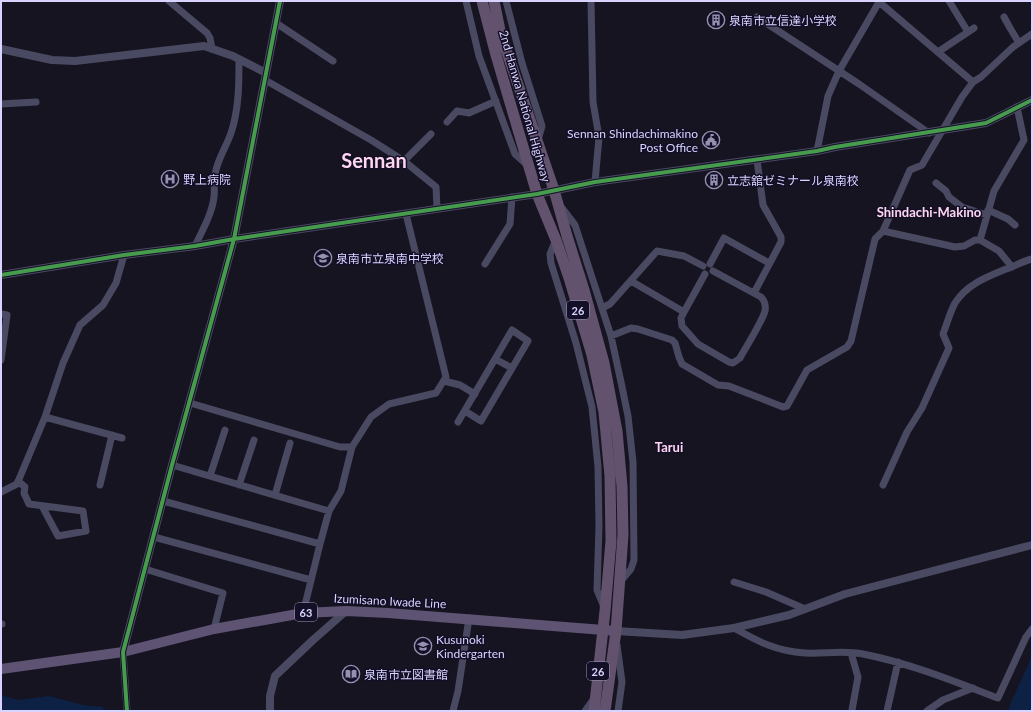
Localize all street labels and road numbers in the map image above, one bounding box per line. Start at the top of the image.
street label: 2nd Hanwa National Highway [496,28,554,184]
road number: 26 [567,301,589,319]
street label: Izumisano Iwade Line [333,591,447,611]
road number: 63 [295,603,317,621]
road number: 26 [587,662,609,680]

